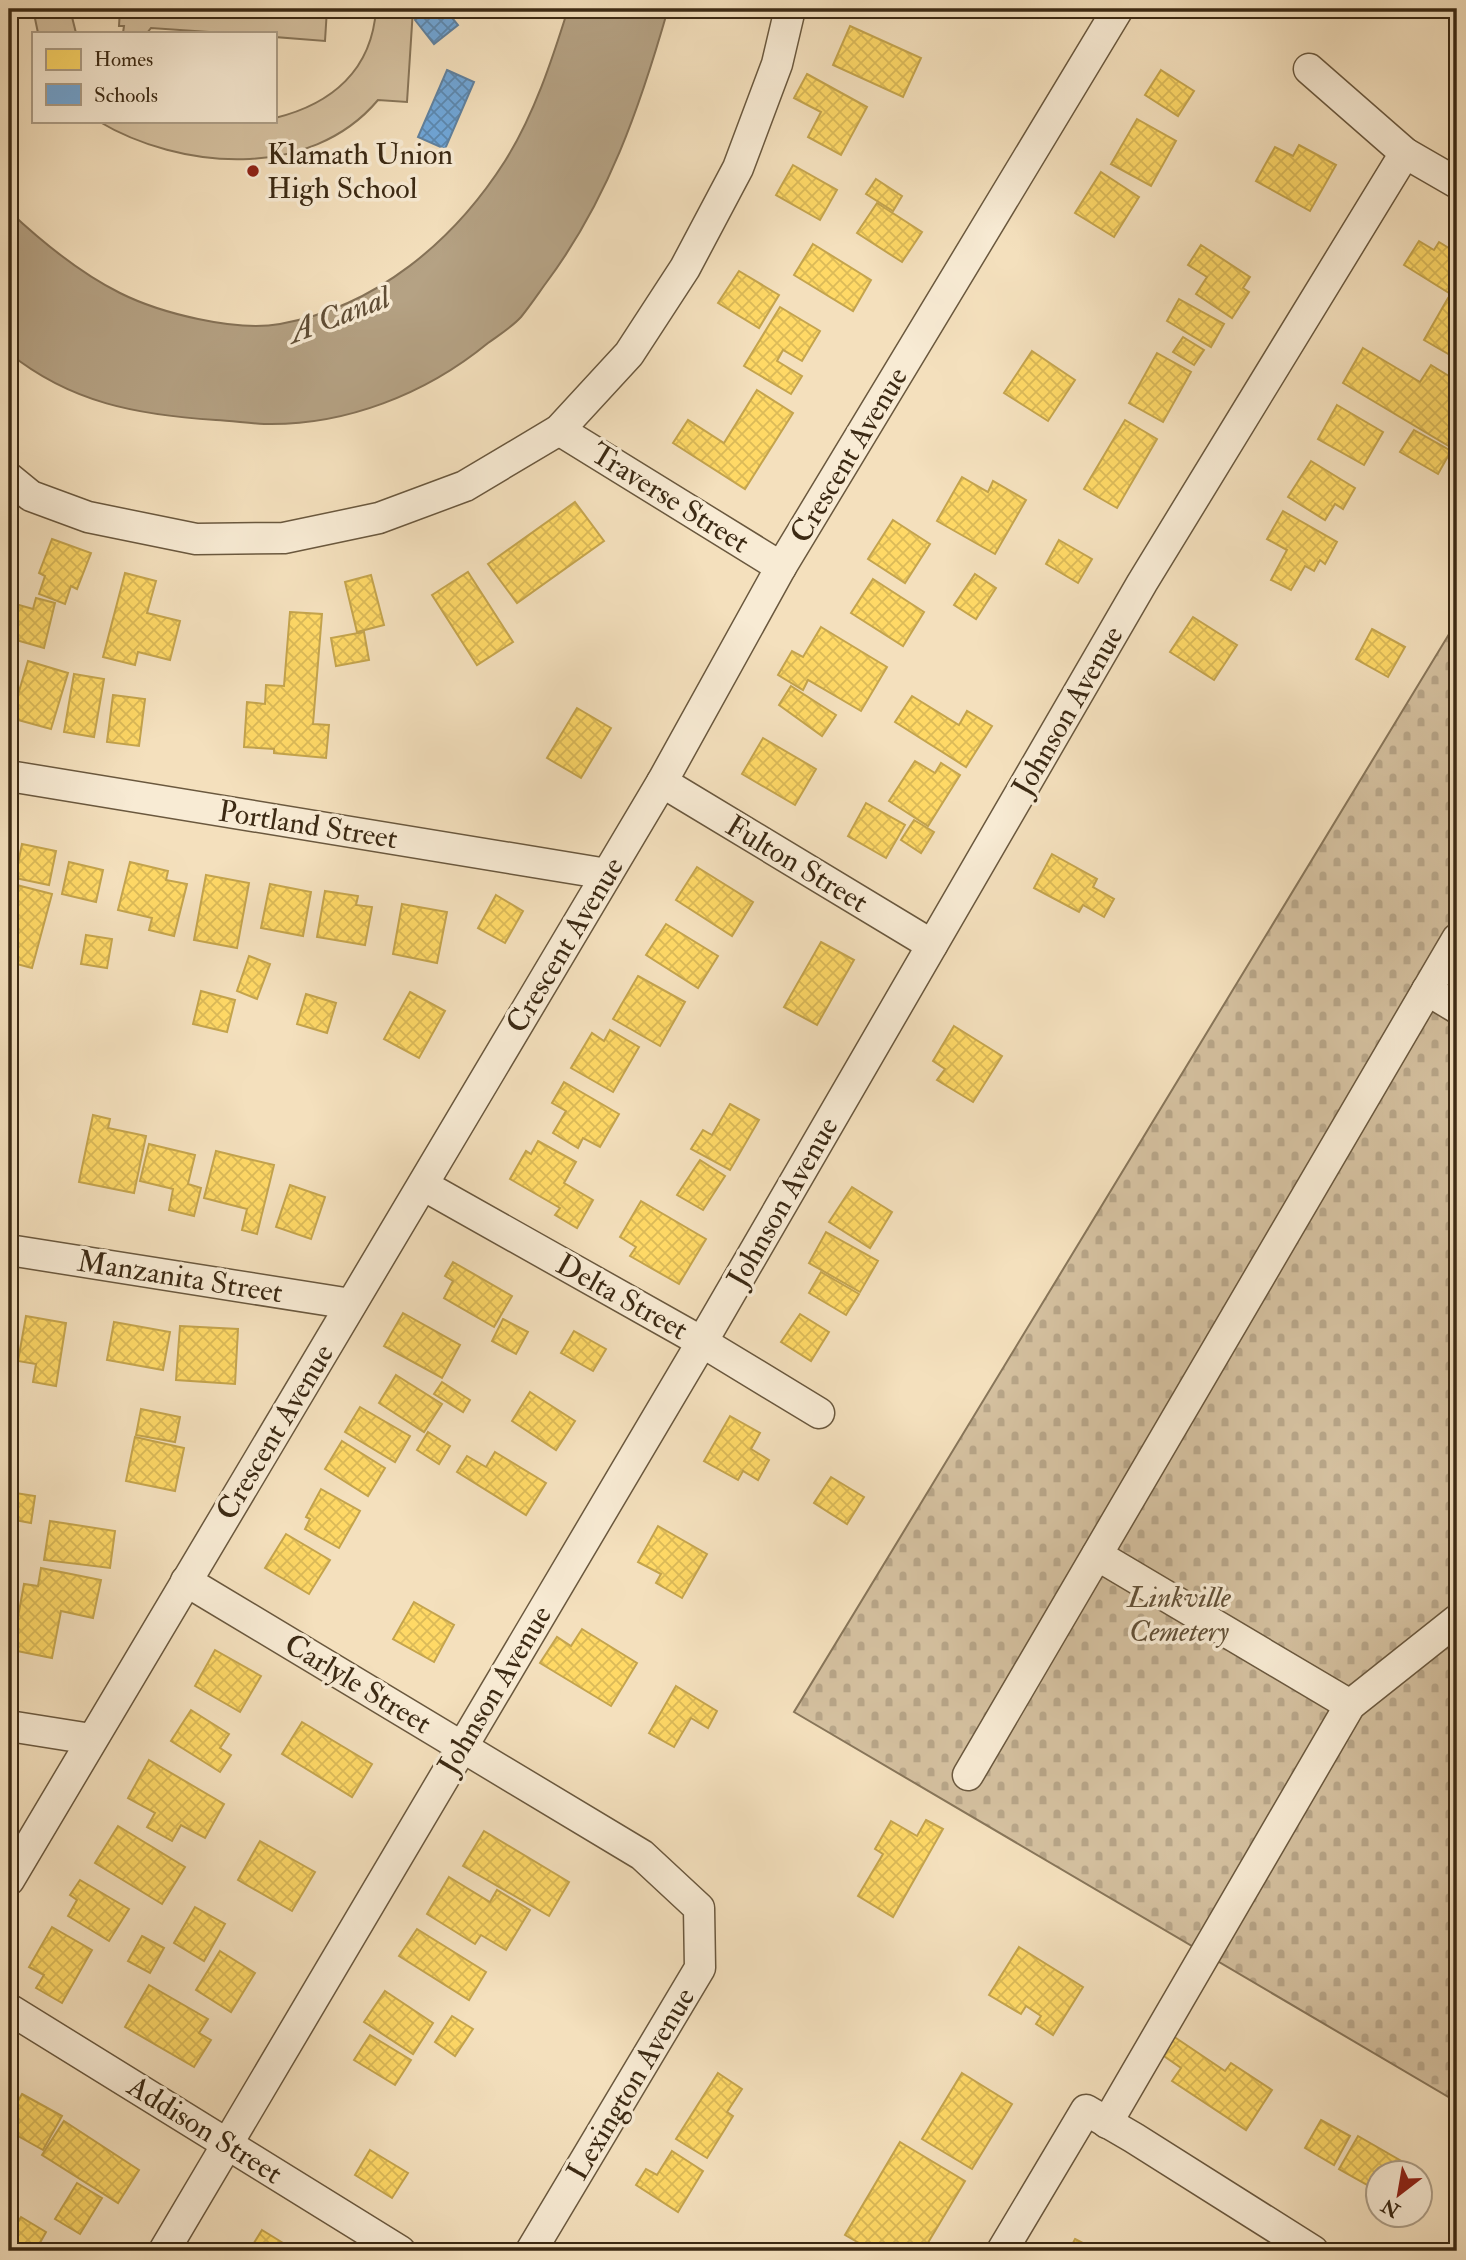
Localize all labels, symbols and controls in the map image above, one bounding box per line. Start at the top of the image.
legend [32,32,276,122]
text: Homes [94,46,153,73]
text: Schools [94,82,158,109]
place label: Klamath Union High School [267,136,453,207]
marker: Klamath Union High School [245,163,261,179]
water label: A Canal [280,277,398,354]
street label: Crescent Avenue [782,360,916,550]
street label: Traverse Street [584,435,756,561]
street label: Johnson Avenue [1004,619,1132,804]
street label: Portland Street [216,793,400,857]
street label: Fulton Street [719,807,875,921]
street label: Crescent Avenue [498,850,632,1040]
street label: Johnson Avenue [719,1110,847,1295]
street label: Manzanita Street [75,1243,286,1312]
street label: Delta Street [550,1246,695,1348]
street label: Crescent Avenue [208,1337,342,1527]
park label: Linkville Cemetery [1126,1579,1232,1650]
street label: Johnson Avenue [430,1599,560,1782]
street label: Carlyle Street [278,1626,438,1742]
street label: Lexington Avenue [559,1981,703,2187]
street label: Addison Street [120,2067,289,2192]
north arrow [1364,2158,1434,2228]
text: N [1376,2193,1405,2223]

